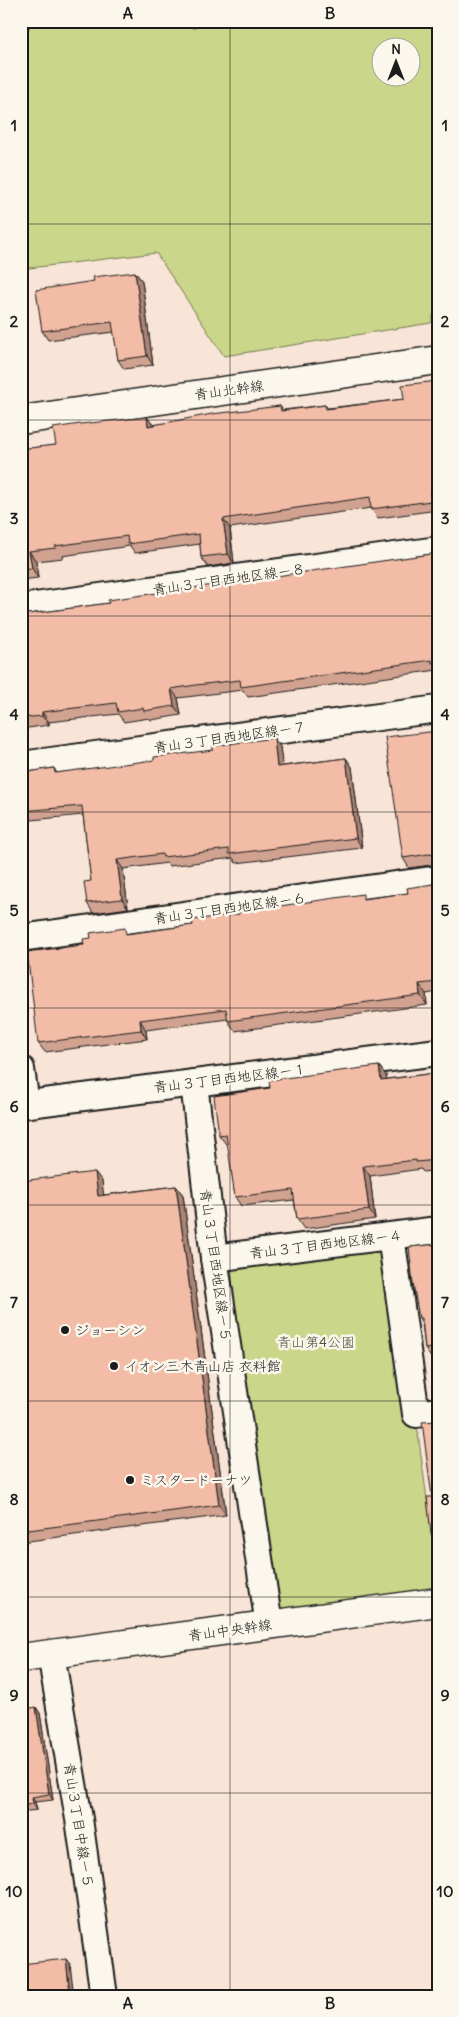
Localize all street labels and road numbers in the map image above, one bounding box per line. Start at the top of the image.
street label: 青山北幹線 [193,376,265,404]
street label: 青山３丁目西地区線ー８ [151,559,307,599]
street label: 青山３丁目西地区線ー７ [152,717,308,757]
street label: 青山３丁目西地区線ー６ [152,888,308,928]
street label: 青山３丁目西地区線ー１ [152,1060,308,1096]
street label: 青山３丁目西地区線ー５ [196,1187,236,1343]
street label: 青山３丁目西地区線ー４ [248,1226,404,1262]
street label: 青山中央幹線 [187,1615,273,1645]
street label: 青山３丁目中線ー５ [60,1761,98,1889]

